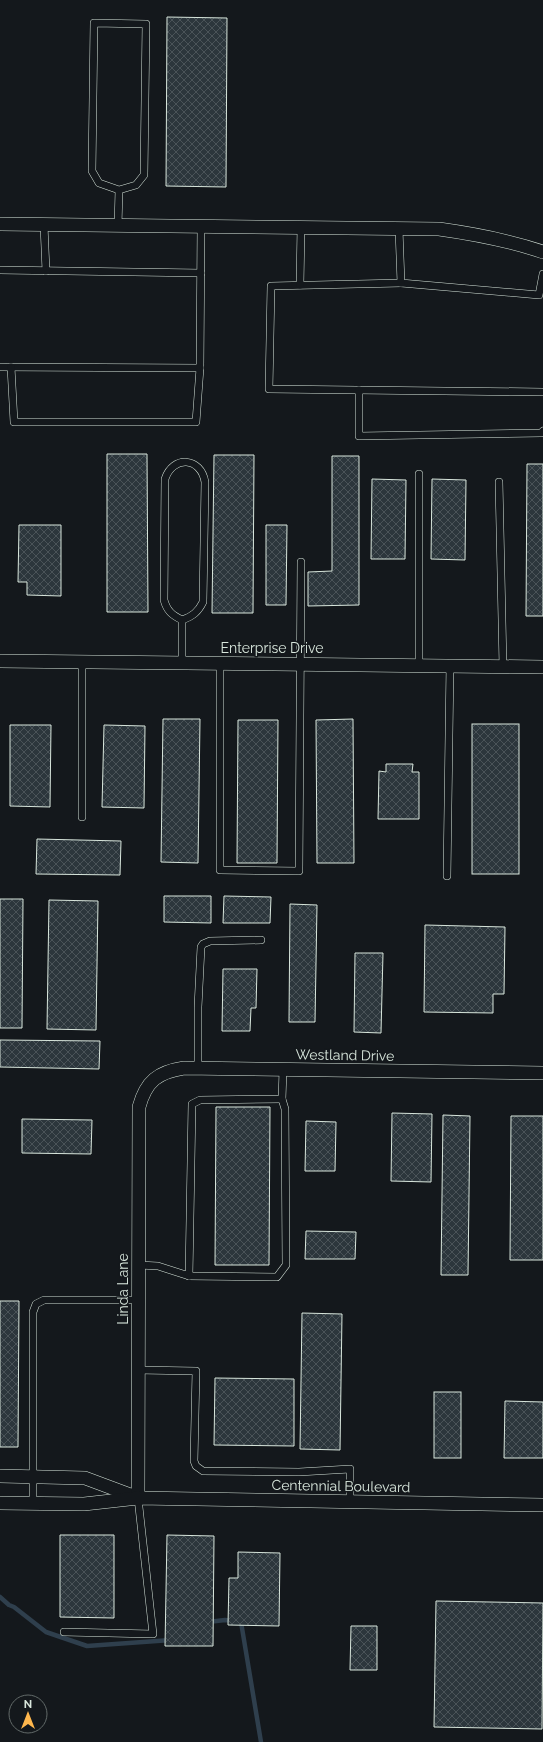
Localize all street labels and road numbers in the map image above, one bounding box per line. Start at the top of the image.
street label: Enterprise Drive [221,640,323,656]
street label: Westland Drive [296,1046,394,1064]
street label: Linda Lane [115,1253,131,1325]
street label: Centennial Boulevard [271,1477,411,1495]

